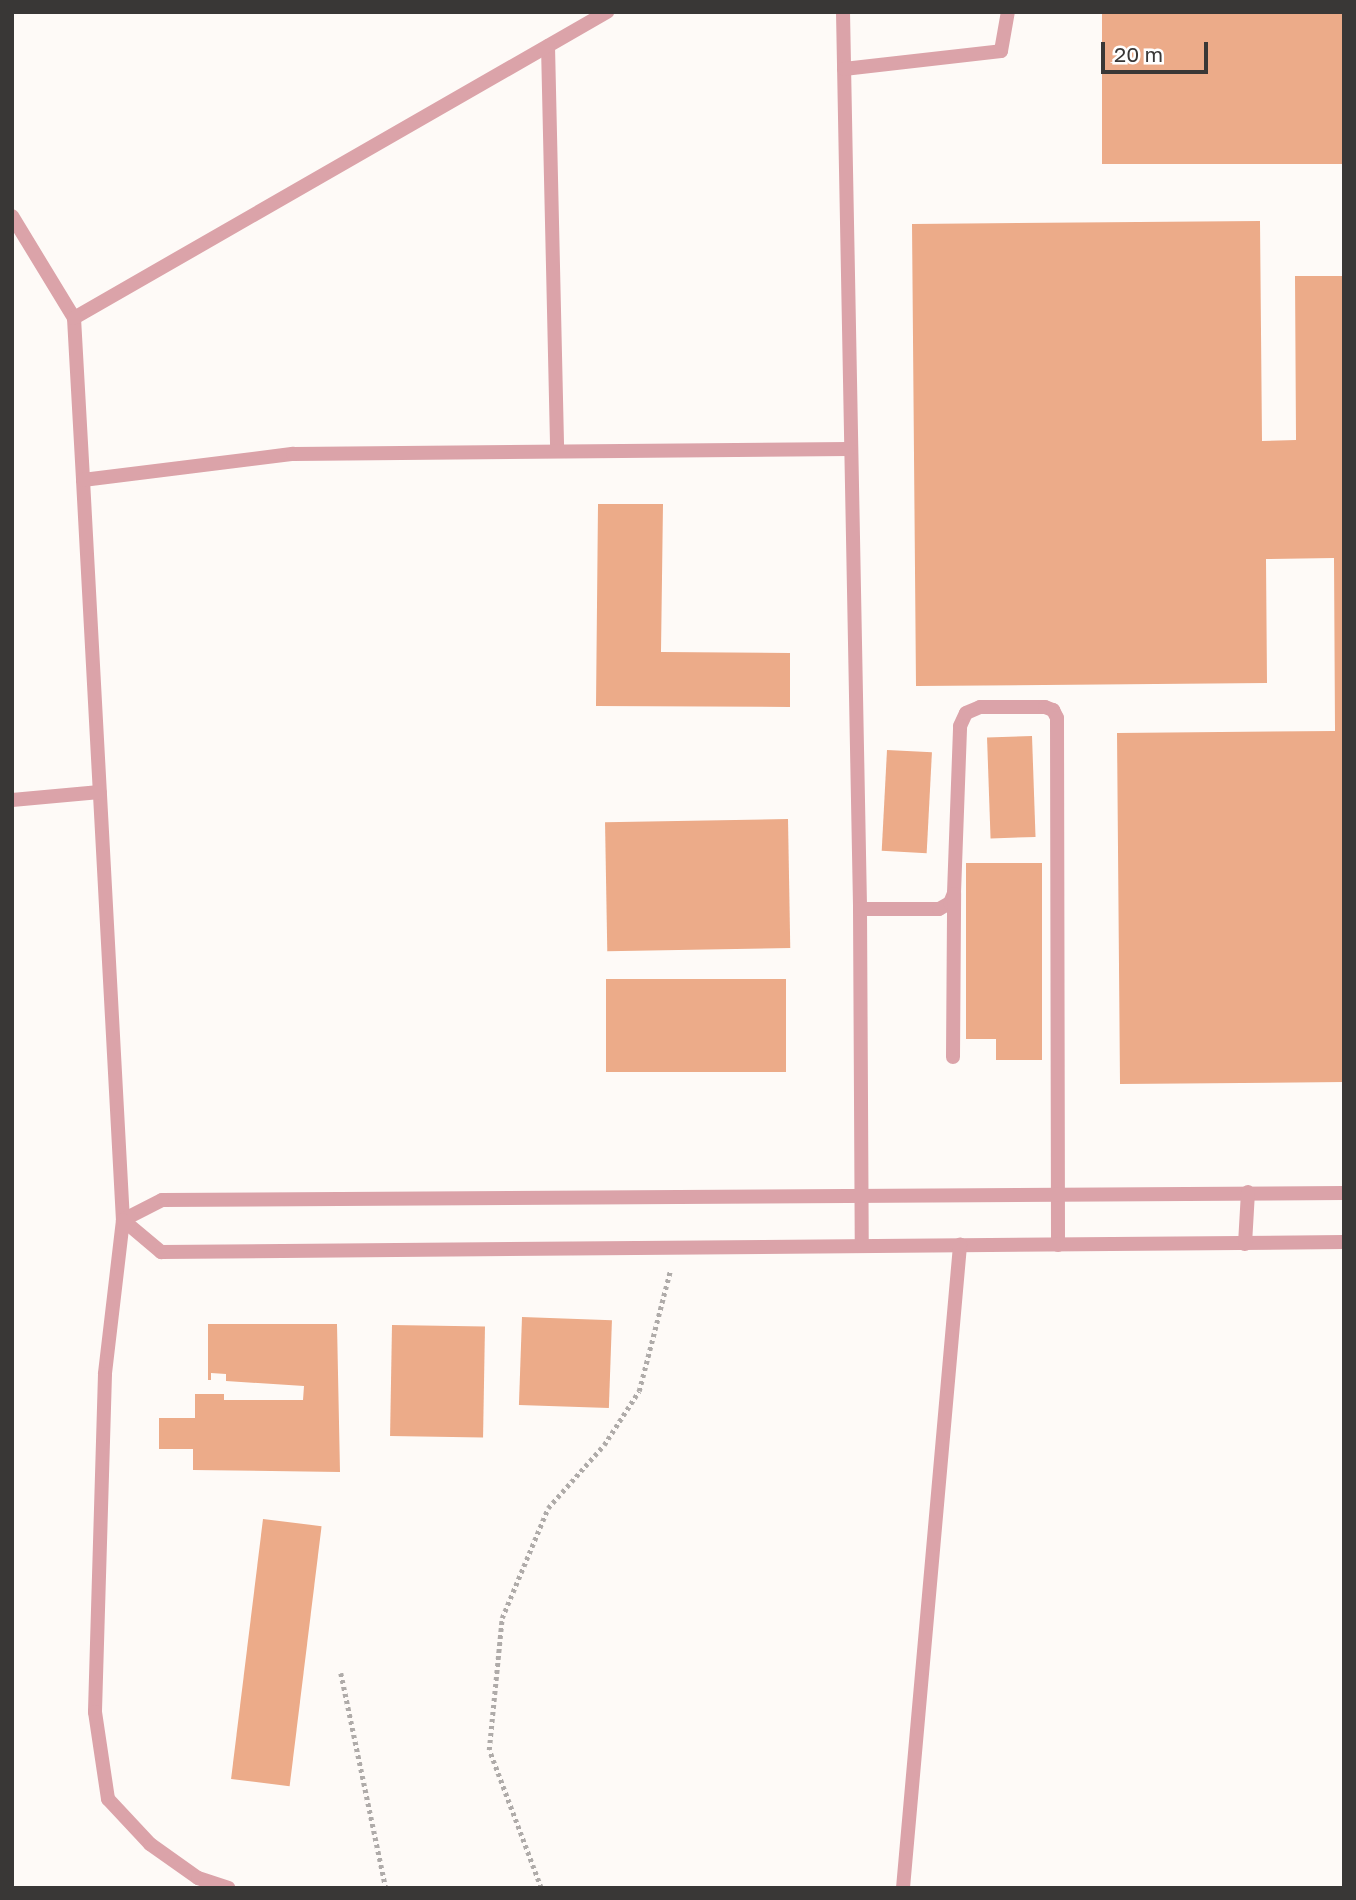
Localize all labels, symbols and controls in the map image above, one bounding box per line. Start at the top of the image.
scale bar [1104,28,1211,72]
text: 20 m [1114,41,1163,67]

